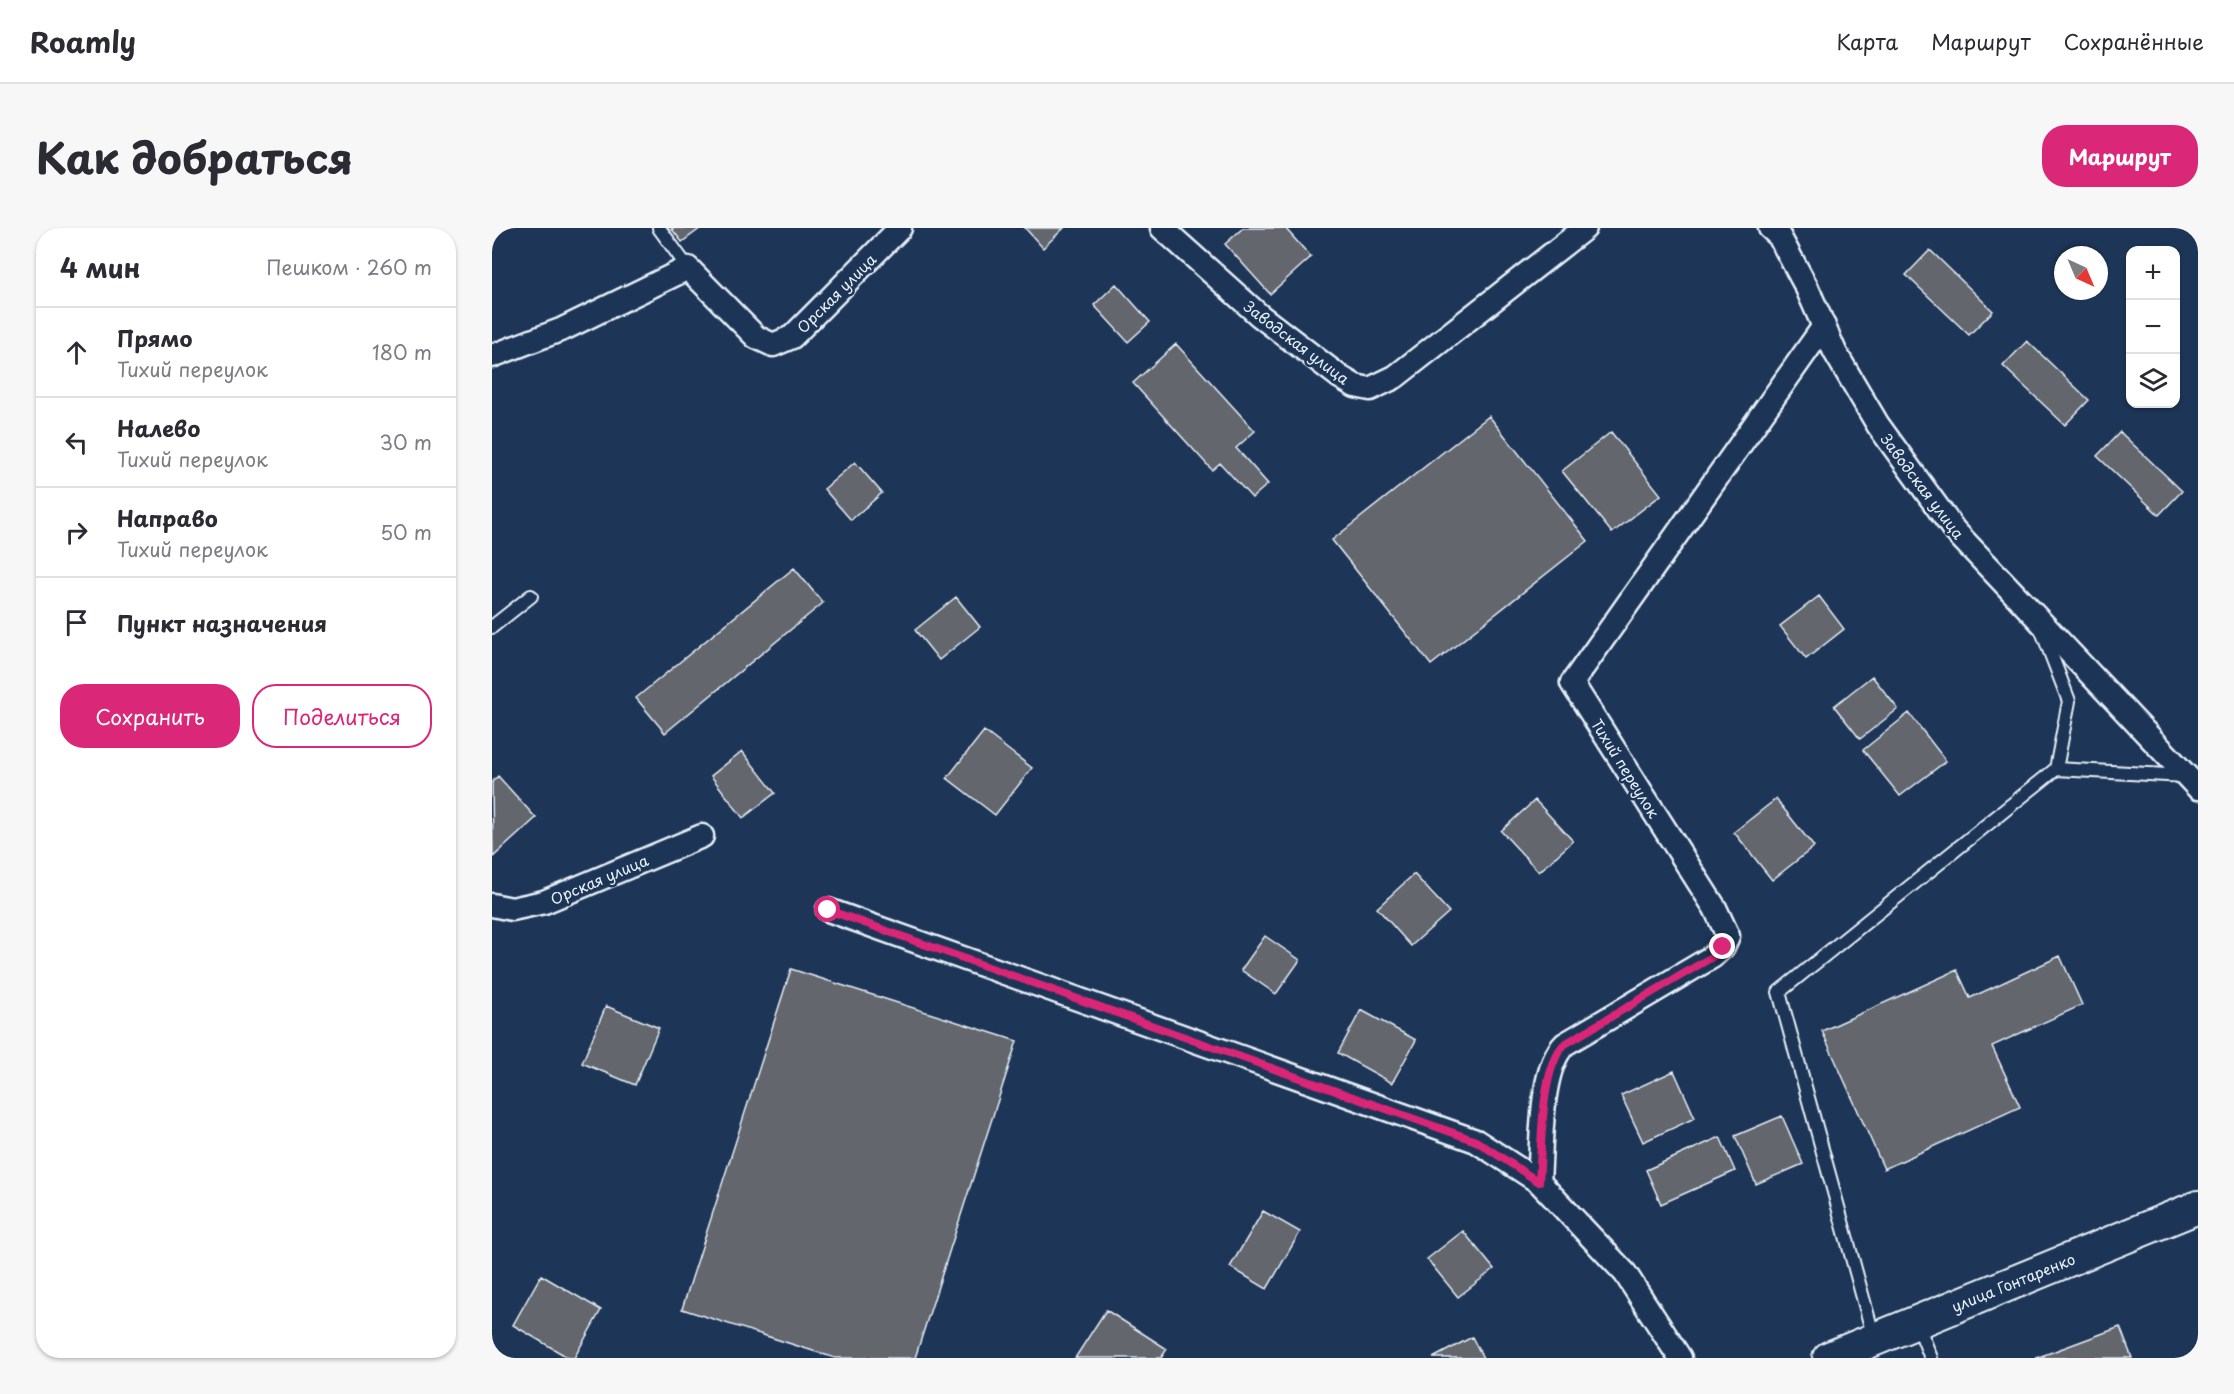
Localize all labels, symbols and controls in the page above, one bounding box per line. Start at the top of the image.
text: Roamly [30,20,136,63]
text: Карта [1837,25,1898,57]
text: Маршрут [1931,25,2031,57]
text: Сохранённые [2064,25,2204,57]
text: Как добраться [36,125,353,188]
button: Маршрут [2042,125,2198,187]
north arrow [2054,246,2108,300]
map controls [2126,246,2180,408]
button: + [2126,246,2180,300]
text: 4 мин [60,248,141,287]
street label: Орская улица [791,248,881,338]
text: Пешком · 260 m [266,252,432,282]
street label: Заводская улица [1239,295,1355,390]
button: − [2126,300,2180,354]
text: Прямо [117,321,192,354]
icon: ahead [60,336,93,369]
text: 180 m [372,337,432,367]
text: Тихий переулок [117,354,268,384]
button: layers [2126,354,2180,408]
text: Налево [117,411,200,444]
icon: left [60,426,93,459]
text: 30 m [379,427,432,457]
street label: Заводская улица [1876,428,1971,544]
text: Тихий переулок [117,444,268,474]
text: Направо [117,501,218,534]
icon: right [60,516,93,549]
text: 50 m [380,517,432,547]
text: Тихий переулок [117,534,268,564]
icon: arrive [60,606,93,639]
text: Пункт назначения [117,606,327,639]
button: Сохранить [60,684,240,748]
button: Поделиться [252,684,432,748]
street label: Тихий переулок [1586,714,1666,822]
street label: Орская улица [546,848,652,910]
route start [814,896,840,922]
route end [1709,933,1735,959]
street label: улица Гонтаренко [1948,1247,2078,1317]

